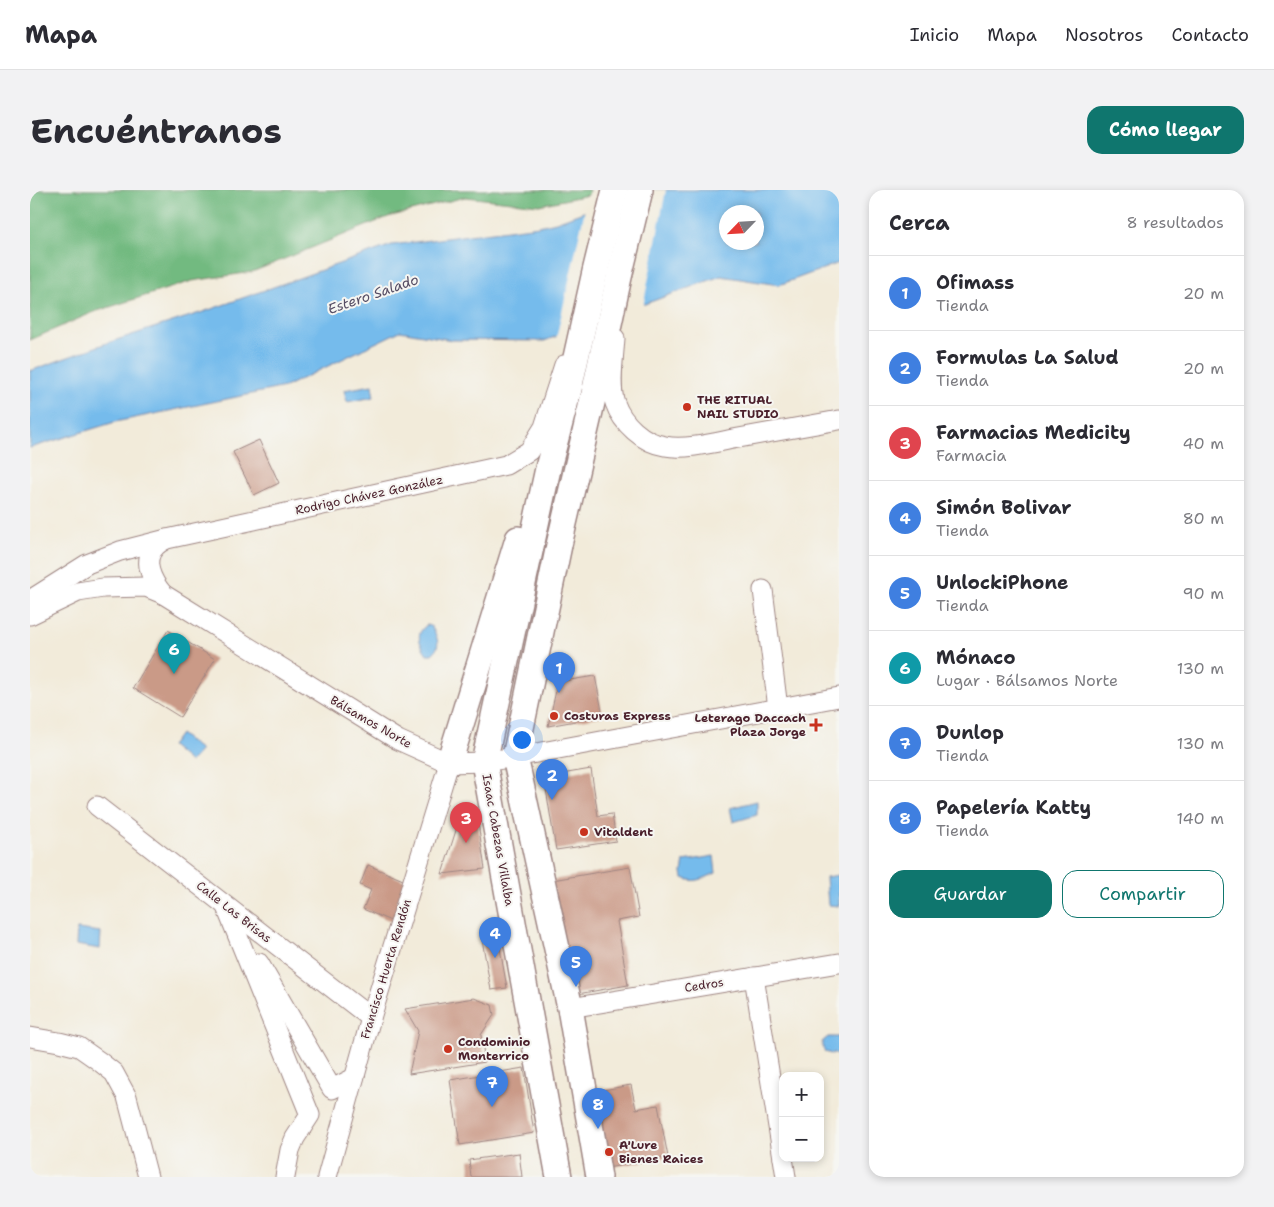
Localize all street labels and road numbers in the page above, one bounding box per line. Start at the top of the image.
street label: Rodrigo Chávez González [294,472,444,518]
street label: Bálsamos Norte [327,692,415,752]
street label: Isaac Cabezas Villalba [478,773,518,908]
street label: Calle Las Brisas [193,878,275,946]
street label: Francisco Huerta Rendón [357,897,415,1041]
street label: Cedros [683,974,725,996]

